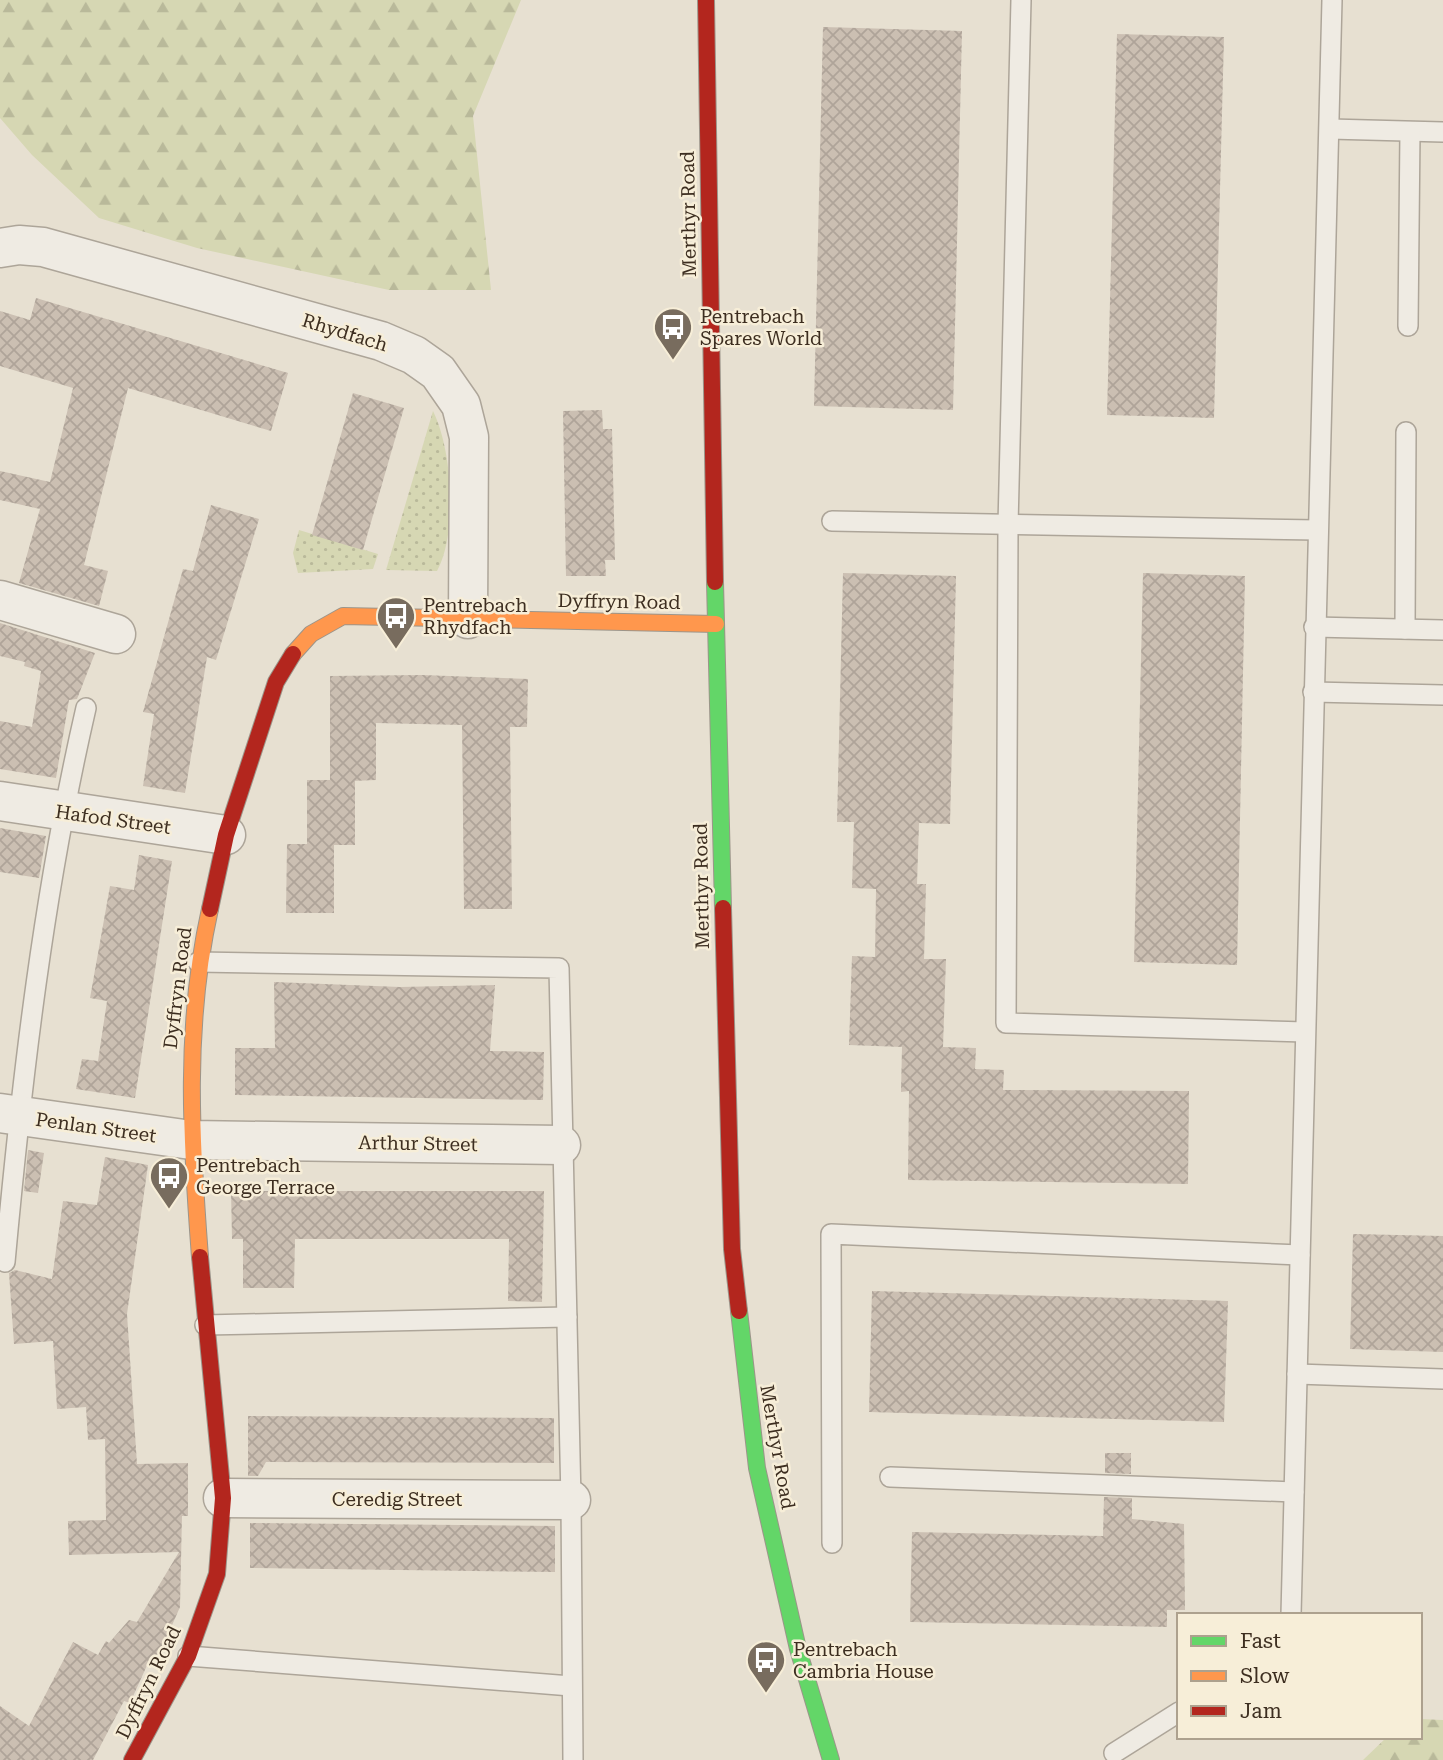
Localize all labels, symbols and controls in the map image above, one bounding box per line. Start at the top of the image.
street label: Merthyr Road [676,151,701,277]
place label: Pentrebach Spares World [700,305,822,350]
bus stop icon: Pentrebach Spares World [652,306,694,361]
street label: Rhydfach [299,309,391,356]
street label: Dyffryn Road [557,589,681,614]
place label: Pentrebach Rhydfach [423,594,528,639]
bus stop icon: Pentrebach Rhydfach [375,595,417,650]
street label: Hafod Street [54,800,172,839]
street label: Merthyr Road [689,823,714,949]
street label: Dyffryn Road [159,926,196,1050]
street label: Penlan Street [34,1108,158,1147]
street label: Arthur Street [358,1131,478,1156]
place label: Pentrebach George Terrace [196,1154,335,1199]
bus stop icon: Pentrebach George Terrace [148,1155,190,1210]
street label: Merthyr Road [755,1383,800,1511]
street label: Ceredig Street [332,1488,462,1511]
legend [1177,1613,1422,1739]
street label: Dyffryn Road [111,1622,186,1743]
text: Fast [1240,1629,1281,1653]
place label: Pentrebach Cambria House [793,1638,934,1683]
bus stop icon: Pentrebach Cambria House [745,1639,787,1694]
text: Slow [1240,1664,1290,1688]
text: Jam [1240,1699,1282,1723]

